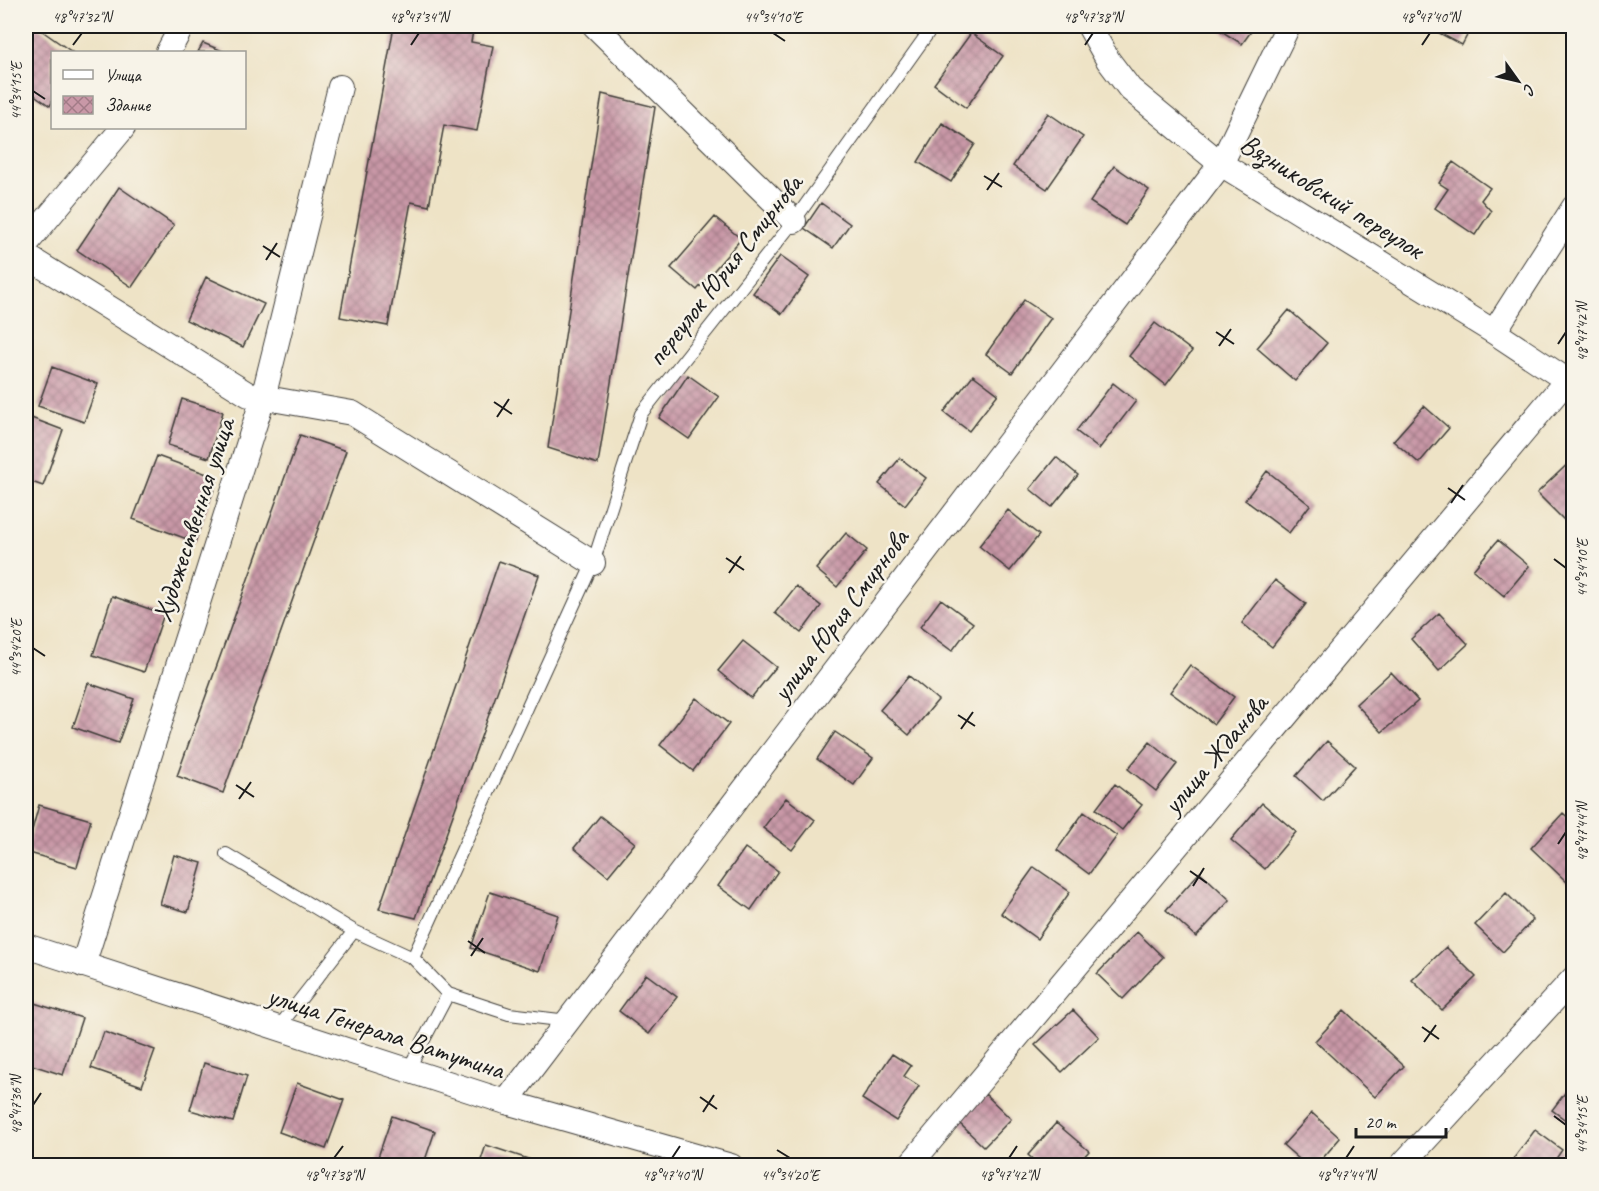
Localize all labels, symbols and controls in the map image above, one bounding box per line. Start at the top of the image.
text: 48°47'32"N [52,8,115,27]
text: 48°47'34"N [389,8,452,27]
text: 44°34'10"E [744,8,804,27]
text: 48°47'38"N [1063,8,1126,27]
text: 48°47'40"N [1400,8,1463,27]
legend [51,51,246,129]
north arrow [1488,51,1548,111]
text: 44°34'15"E [7,60,26,120]
text: Улица [105,64,142,86]
text: С [1518,80,1540,99]
text: Здание [105,94,151,116]
street label: Вязниковский переулок [1233,126,1433,269]
street label: переулок Юрия Смирнова [638,165,811,373]
text: 48°47'42"N [1573,299,1592,362]
street label: Художественная улица [144,412,243,626]
street label: улица Юрия Смирнова [763,520,917,710]
text: 44°34'10"E [1573,537,1592,597]
text: 44°34'20"E [7,617,26,677]
street label: улица Жданова [1153,685,1277,823]
text: 48°47'44"N [1573,799,1592,862]
street label: улица Генерала Ватутина [261,977,510,1087]
text: 48°47'36"N [7,1072,26,1135]
text: 44°34'15"E [1573,1094,1592,1154]
scale bar [1356,1101,1446,1139]
text: 20 m [1365,1111,1398,1133]
text: 48°47'38"N [304,1166,367,1185]
text: 48°47'40"N [642,1166,705,1185]
text: 44°34'20"E [761,1166,821,1185]
text: 48°47'42"N [979,1166,1042,1185]
text: 48°47'44"N [1316,1166,1379,1185]

